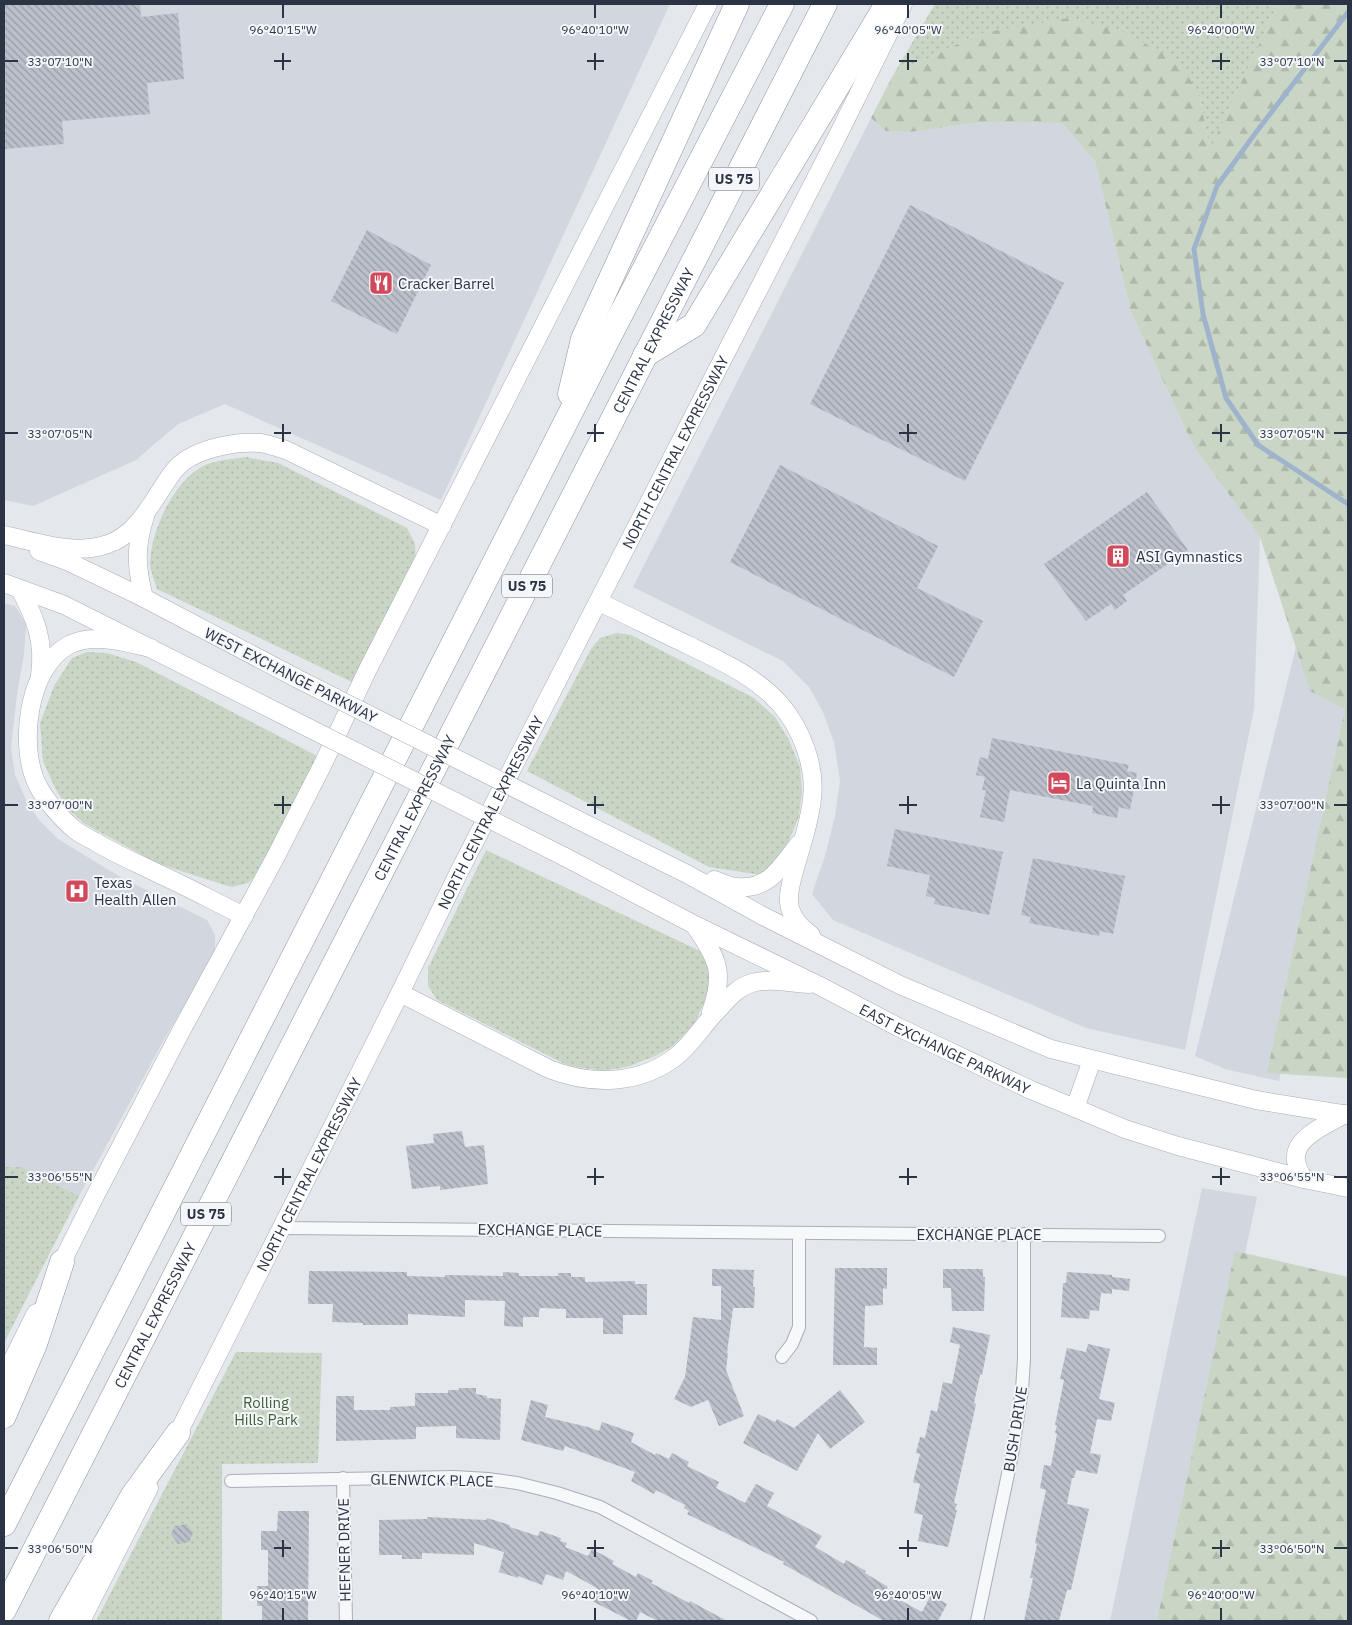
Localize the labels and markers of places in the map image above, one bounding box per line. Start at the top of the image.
restaurant icon: Cracker Barrel [368,270,394,296]
place label: Cracker Barrel [398,274,494,293]
building icon: ASI Gymnastics [1105,543,1131,569]
place label: ASI Gymnastics [1136,547,1242,566]
hotel icon: La Quinta Inn [1046,770,1072,796]
place label: La Quinta Inn [1076,774,1166,793]
place label: Texas Health Allen [94,873,177,909]
hospital icon: Texas Health Allen [64,878,90,904]

